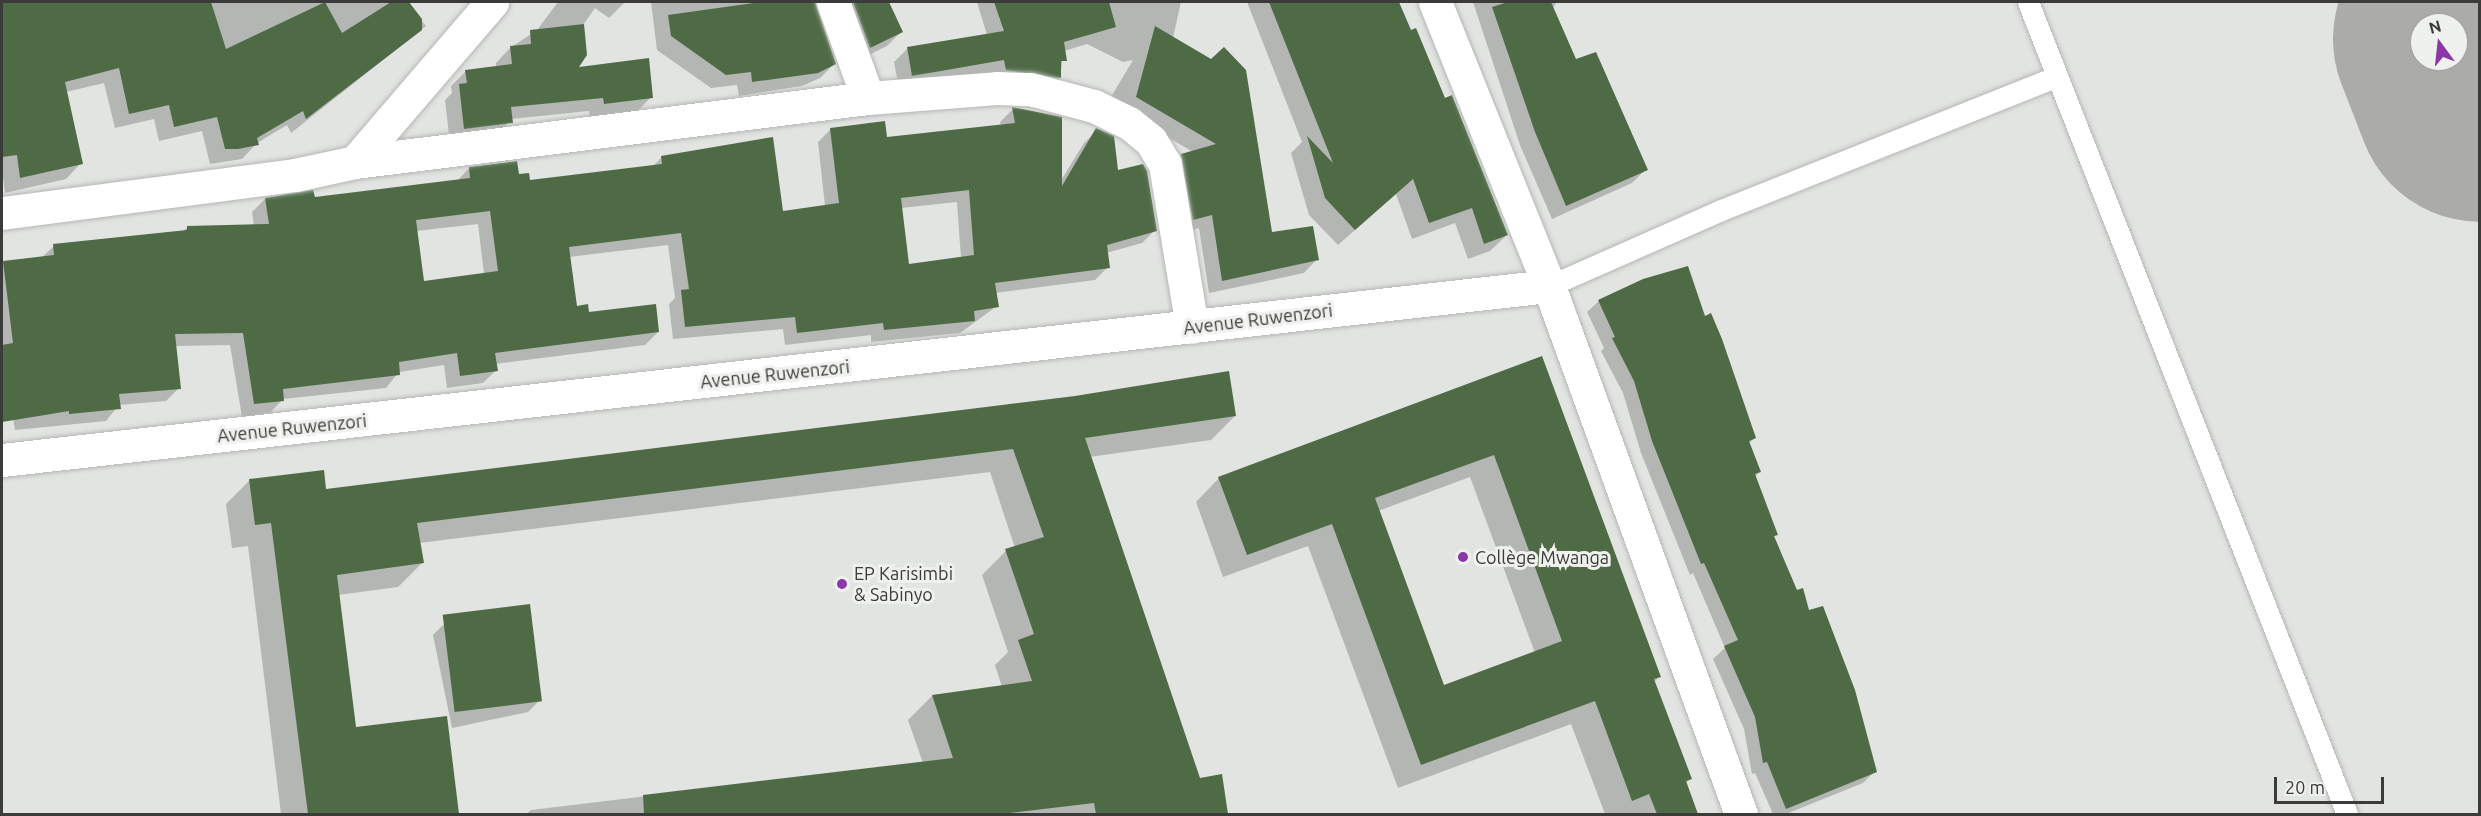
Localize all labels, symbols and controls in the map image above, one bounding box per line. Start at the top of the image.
north arrow [2409,12,2469,72]
text: N [2427,16,2443,37]
street label: Avenue Ruwenzori [1182,299,1334,339]
street label: Avenue Ruwenzori [699,355,851,393]
street label: Avenue Ruwenzori [216,409,368,447]
place label: Collège Mwanga [1475,546,1609,568]
marker: Collège Mwanga [1456,550,1470,564]
place label: EP Karisimbi & Sabinyo [854,563,953,606]
marker: EP Karisimbi & Sabinyo [835,577,849,591]
scale bar [2277,765,2386,803]
text: 20 m [2285,777,2325,797]

